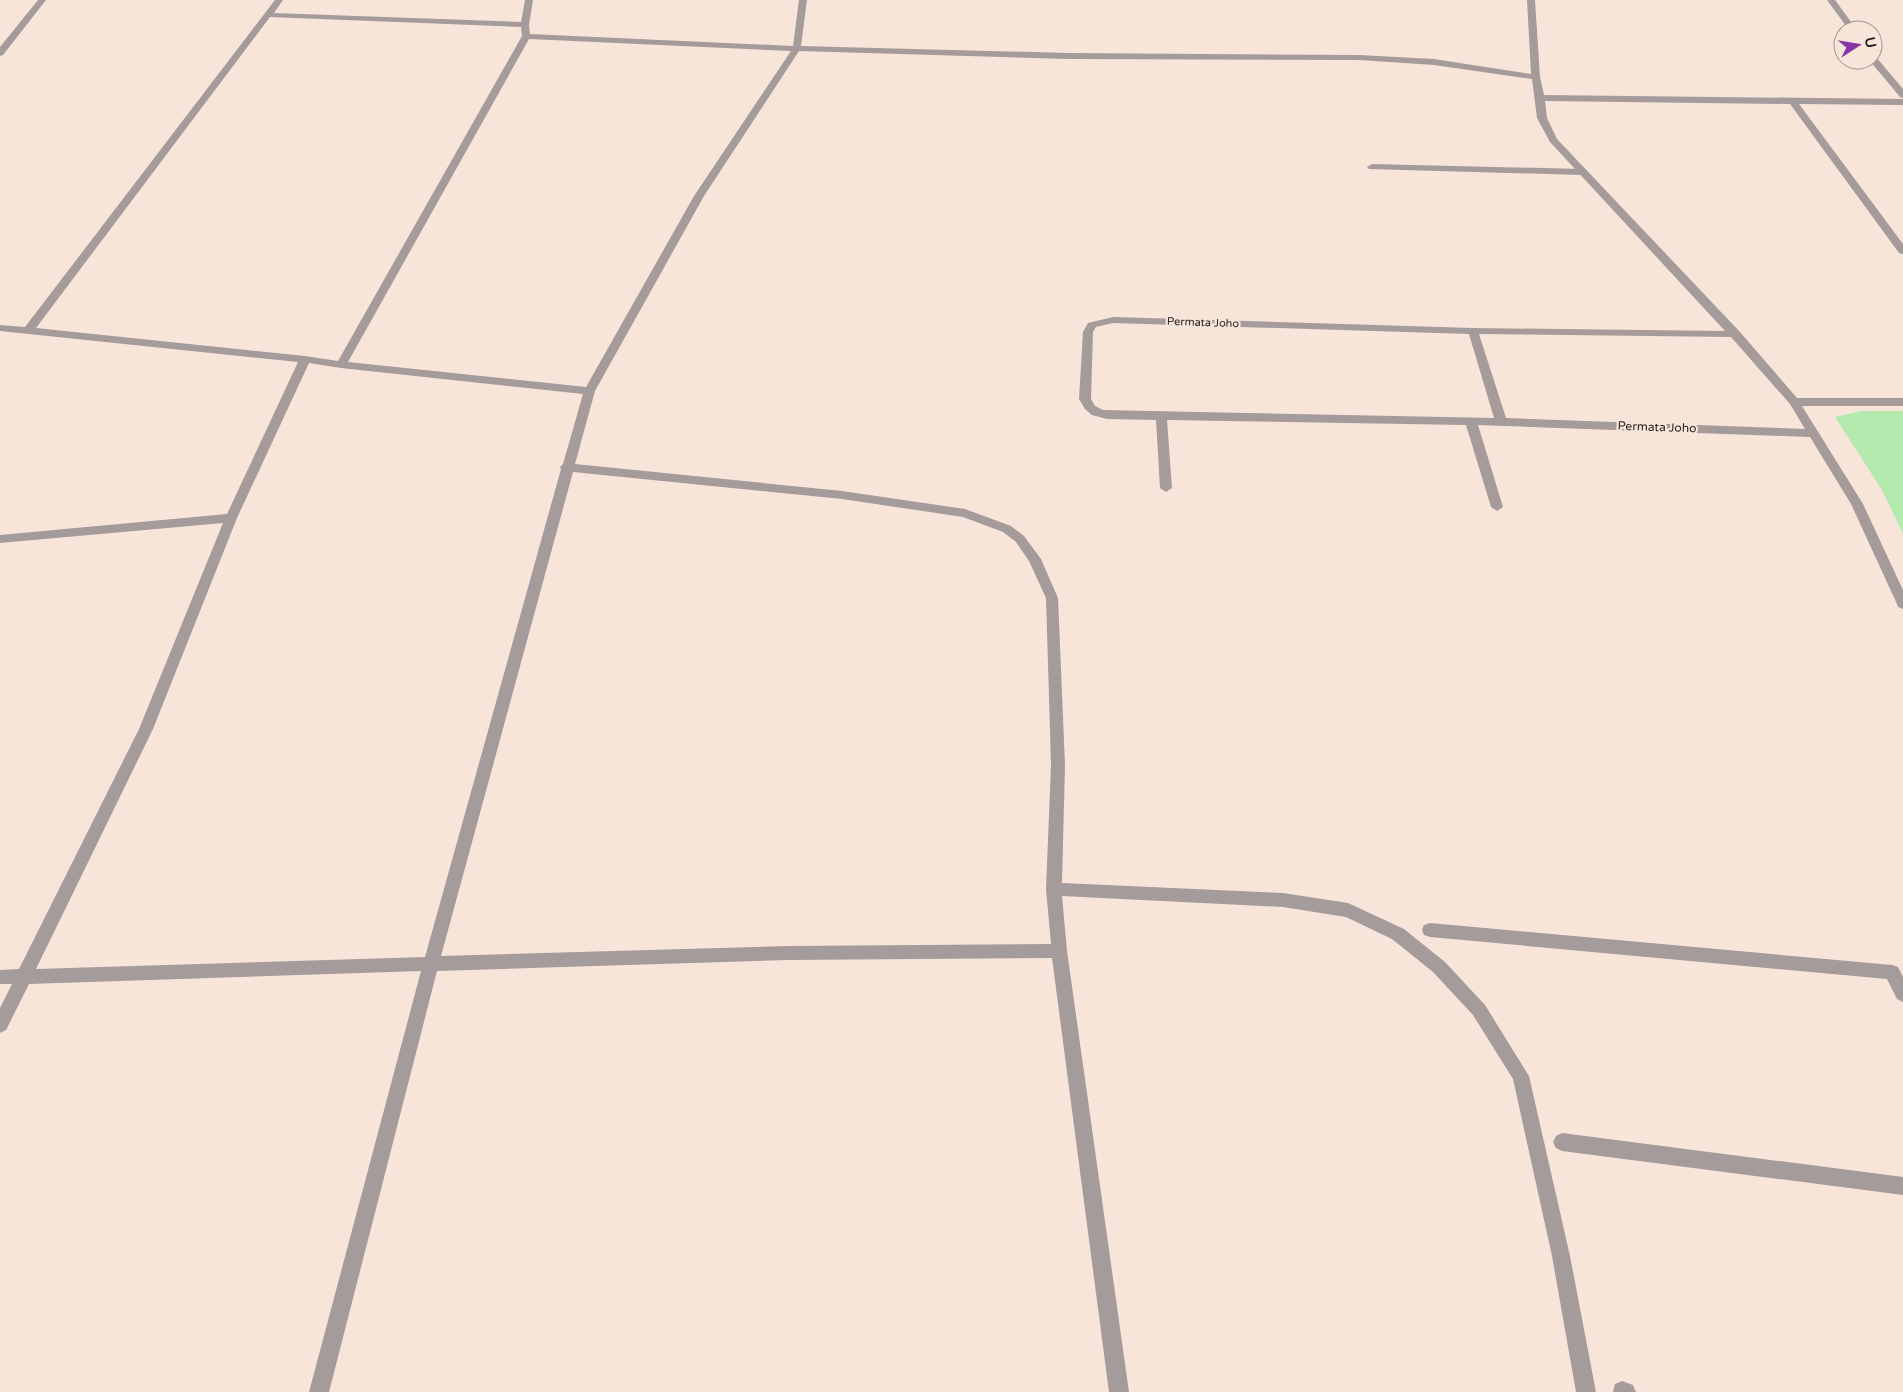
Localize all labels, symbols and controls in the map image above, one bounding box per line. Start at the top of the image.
north arrow [1833,20,1883,70]
text: U [1861,35,1880,49]
street label: Permata Joho [1167,315,1240,330]
street label: Permata Joho [1617,419,1697,435]

